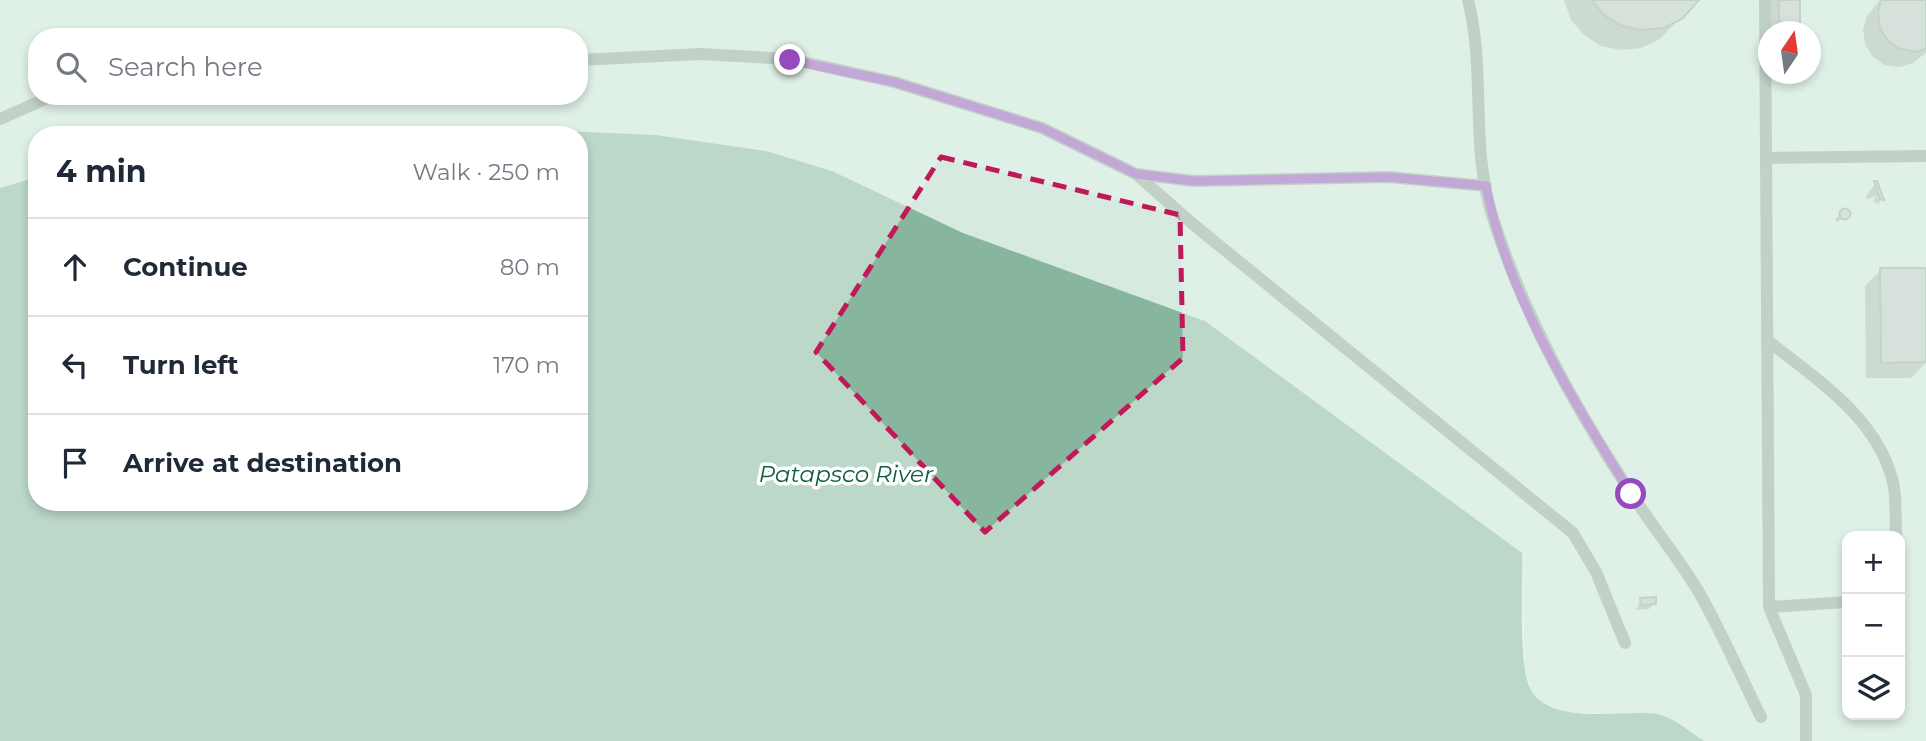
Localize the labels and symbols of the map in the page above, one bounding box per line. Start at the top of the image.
north arrow [1758,21,1821,84]
route end [774,44,805,75]
water label: Patapsco River [759,460,934,488]
route start [1615,478,1646,509]

